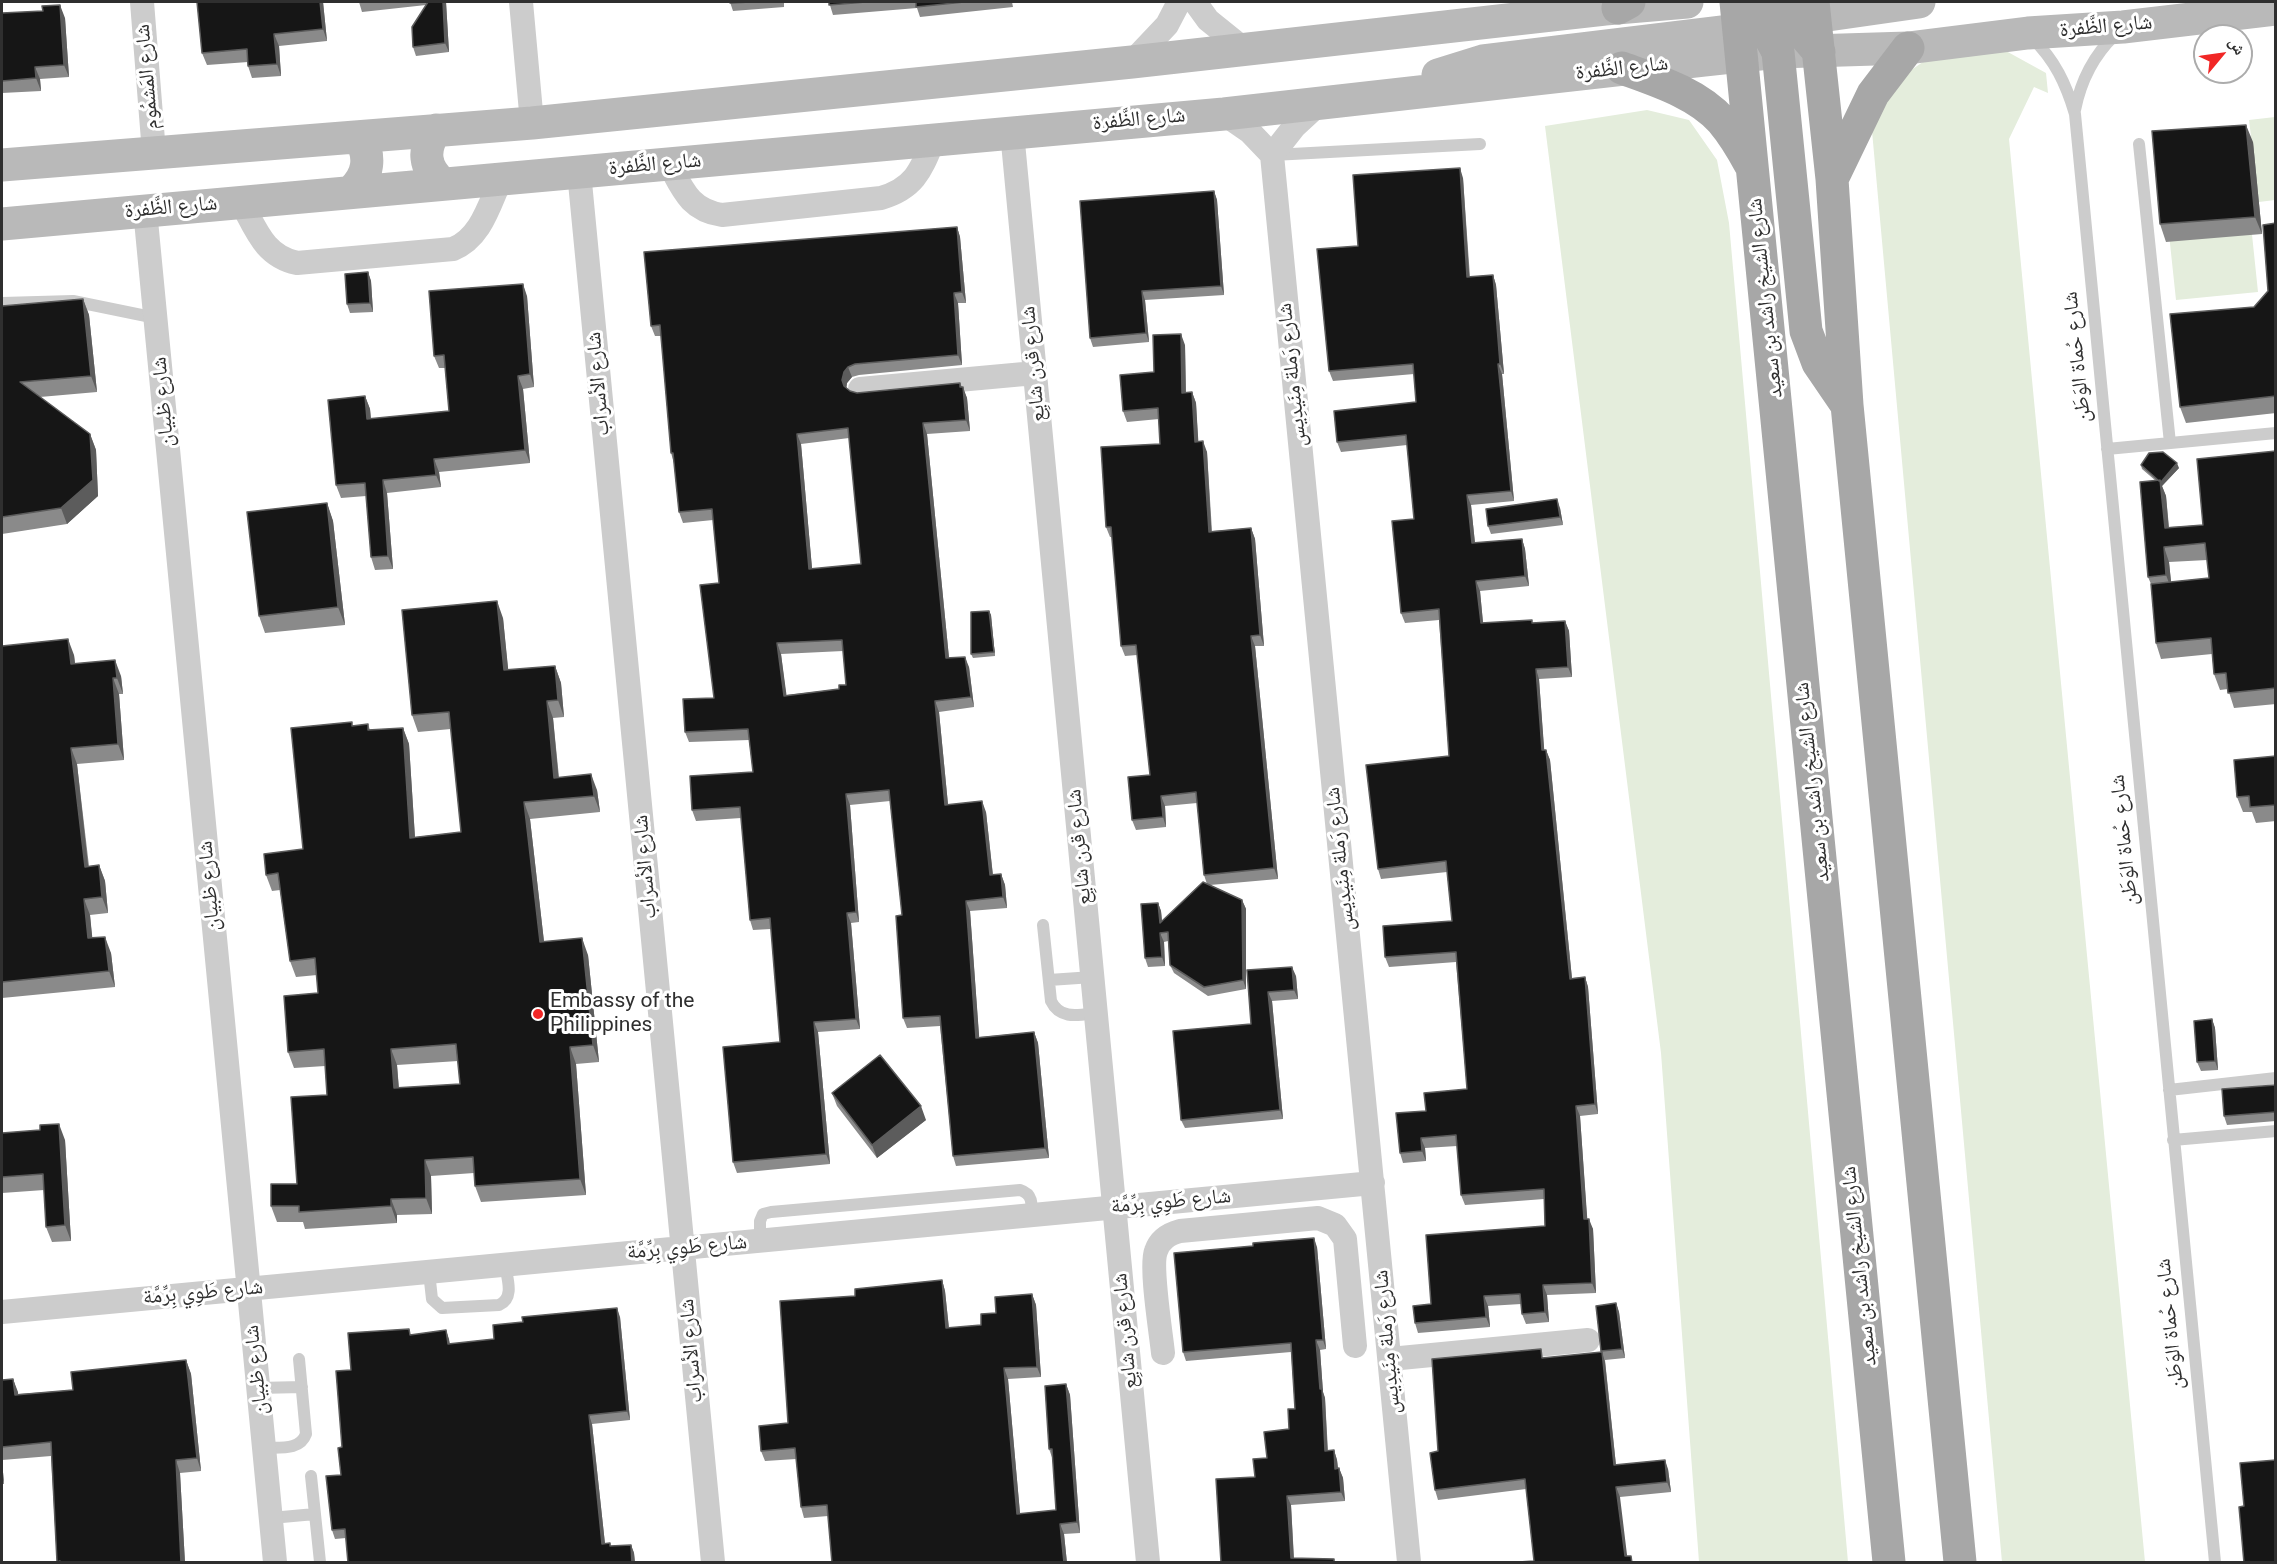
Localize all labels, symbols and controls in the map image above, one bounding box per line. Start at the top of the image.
street label: شارع الظَّفرة [2059,10,2153,44]
street label: شارع المَشمُوم [131,23,165,131]
north arrow [2193,24,2253,84]
text: ش [2225,34,2250,58]
street label: شارع الظَّفرة [1574,52,1670,86]
street label: شارع الظَّفرة [1092,103,1186,137]
street label: شارع الظَّفرة [608,148,702,182]
street label: شارع الظَّفرة [124,191,218,225]
street label: شارع الشيخ راشد بن سعيد [1743,197,1789,399]
street label: شارع حُماة الوَطَن [2059,290,2097,424]
street label: شارع رَملة مِنَيدِيس [1273,302,1313,448]
street label: شارع قرن شايِع [1016,305,1052,423]
street label: شارع الأسراب [582,331,616,437]
street label: شارع ظبيان [148,356,180,448]
street label: شارع الشيخ راشد بن سعيد [1790,681,1836,883]
street label: شارع حُماة الوَطَن [2106,773,2144,907]
street label: شارع رَملة مِنَيدِيس [1321,786,1361,932]
street label: شارع قرن شايِع [1062,788,1098,906]
street label: شارع الأسراب [629,814,663,920]
street label: شارع ظبيان [194,840,226,932]
place label: Embassy of the Philippines [550,989,694,1039]
marker: Embassy of the Philippines [531,1007,545,1021]
street label: شارع الشيخ راشد بن سعيد [1837,1165,1883,1367]
street label: شارع طَوِي بِرِّمَّة [1110,1184,1232,1220]
street label: شارع طَوِي بِرِّمَّة [626,1230,748,1266]
street label: شارع حُماة الوَطَن [2152,1257,2190,1391]
street label: شارع رَملة مِنَيدِيس [1369,1269,1407,1415]
street label: شارع قرن شايِع [1108,1272,1144,1390]
street label: شارع طَوِي بِرِّمَّة [142,1275,264,1311]
street label: شارع الأسراب [675,1298,709,1404]
street label: شارع ظبيان [240,1324,274,1416]

